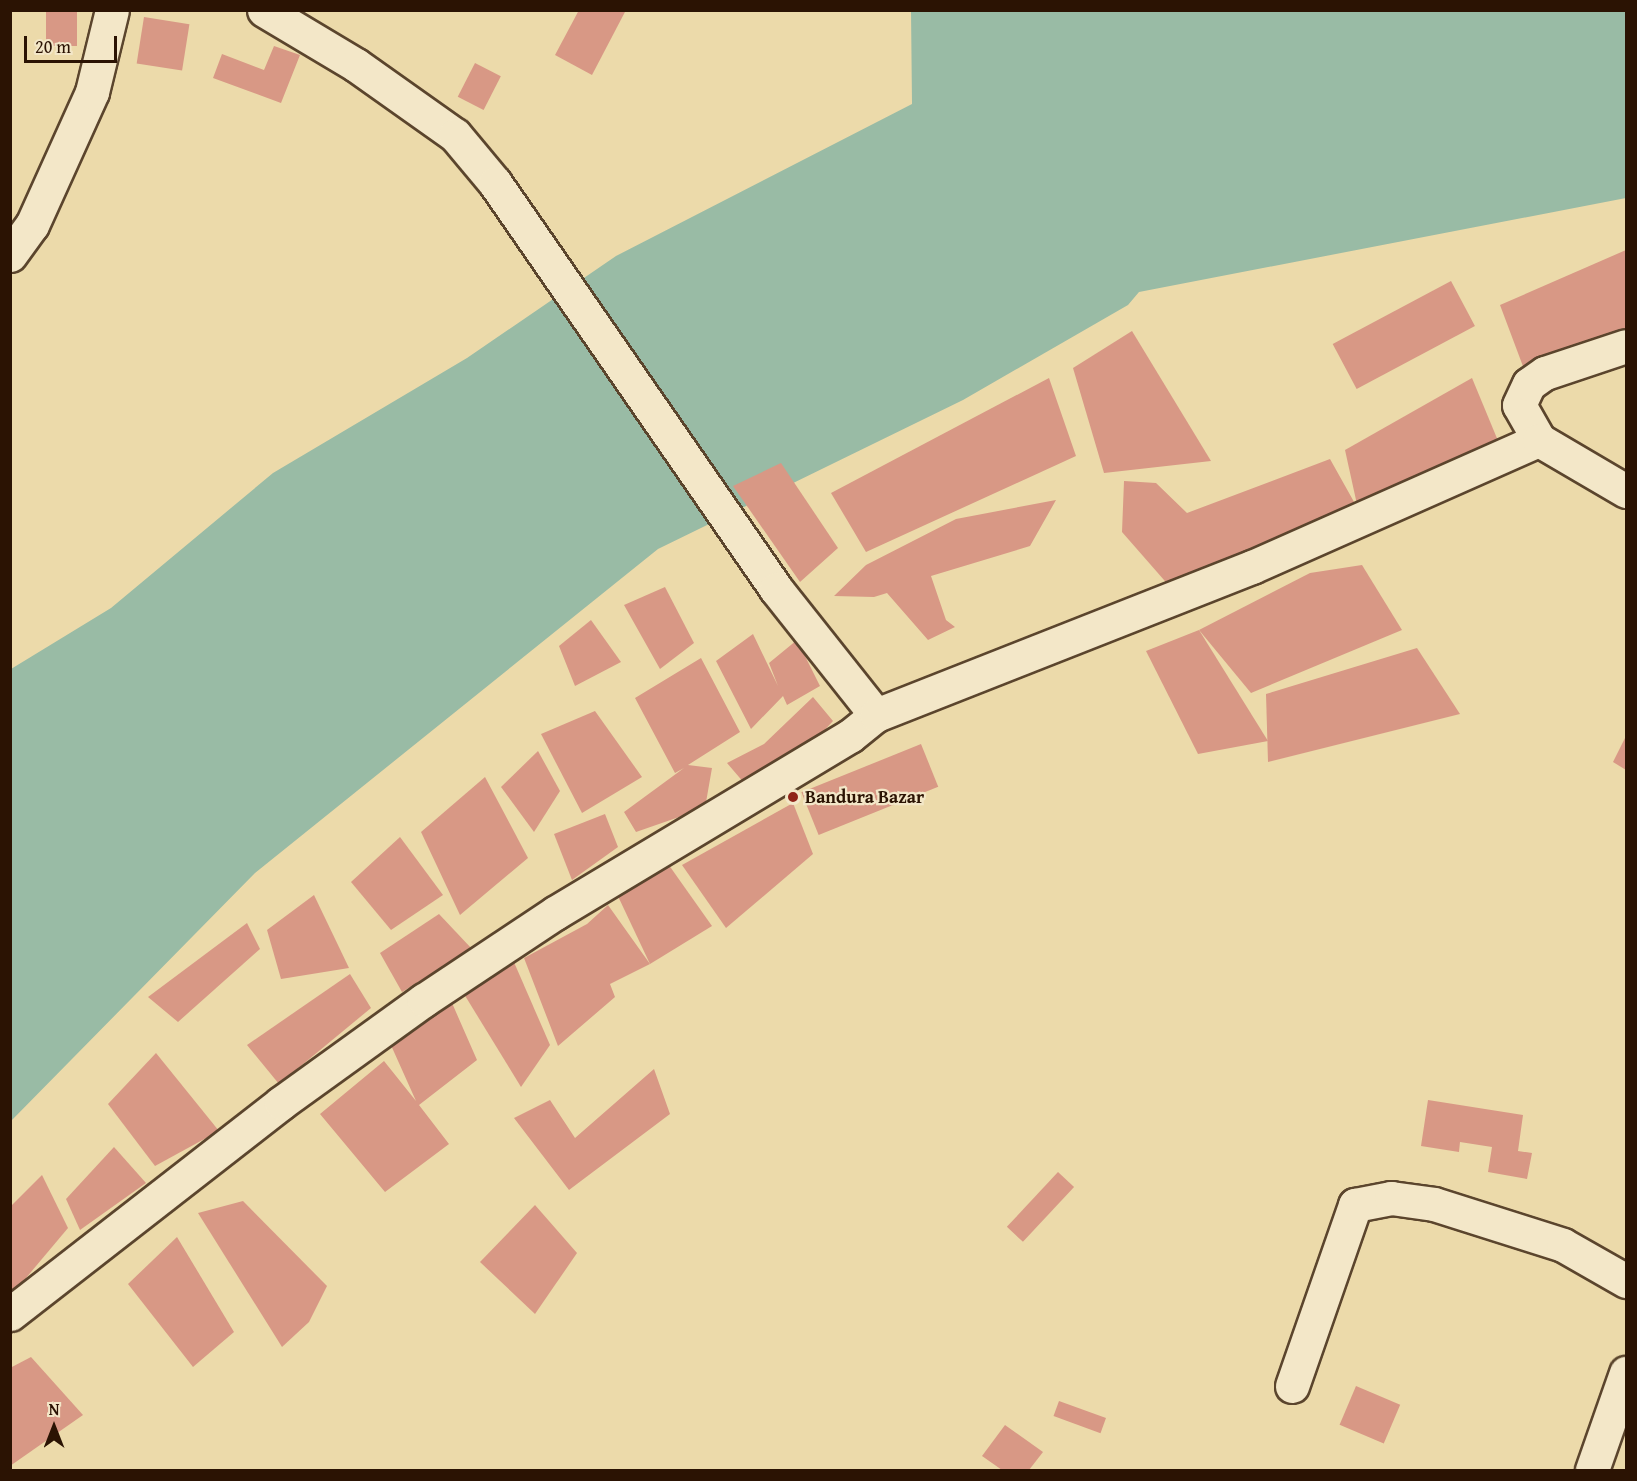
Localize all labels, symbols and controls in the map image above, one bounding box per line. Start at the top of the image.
scale bar [27,24,120,62]
text: 20 m [35,33,71,60]
place label: Bandura Bazar [805,786,924,808]
marker: Bandura Bazar [786,790,800,804]
north arrow [24,1397,84,1457]
text: N [49,1397,59,1421]

